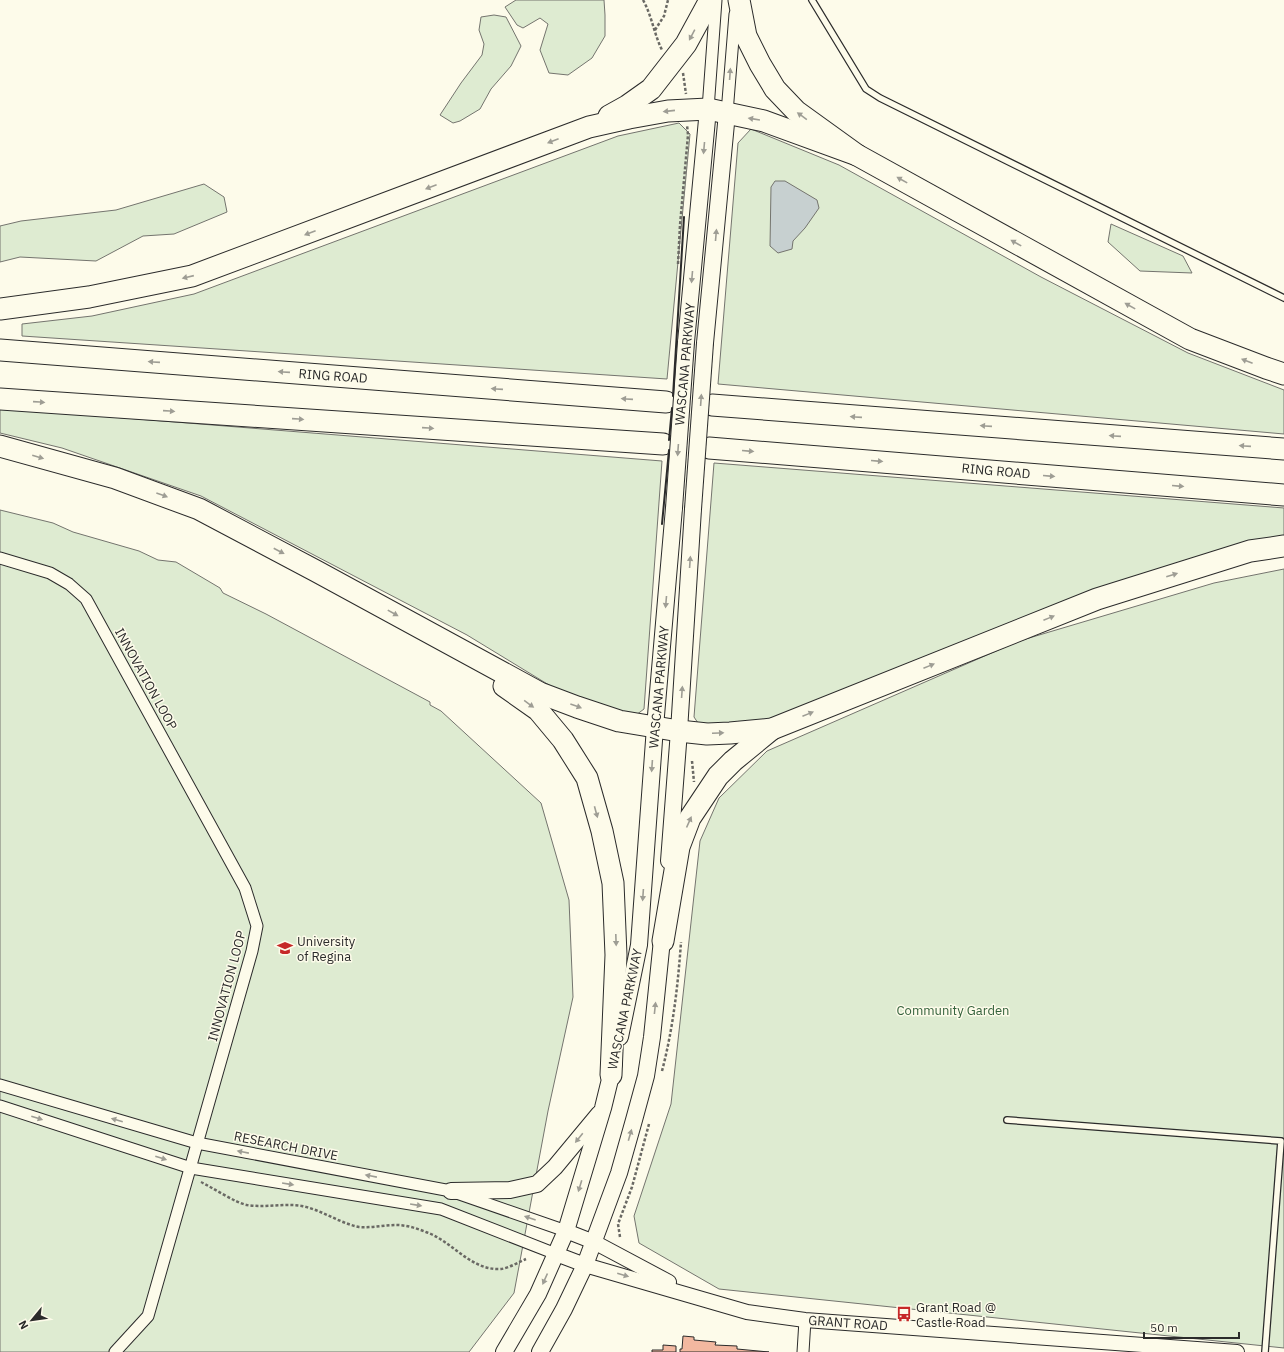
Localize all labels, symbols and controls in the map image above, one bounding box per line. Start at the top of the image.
one-way arrow [688,29,695,40]
one-way arrow [727,68,734,80]
one-way arrow [663,108,675,115]
one-way arrow [797,112,808,120]
one-way arrow [748,116,760,122]
one-way arrow [546,138,558,144]
one-way arrow [701,142,707,154]
one-way arrow [896,177,908,183]
one-way arrow [425,184,437,190]
one-way arrow [712,229,719,241]
one-way arrow [303,230,315,236]
one-way arrow [1010,240,1022,246]
one-way arrow [689,271,696,283]
one-way arrow [181,275,194,281]
street label: WASCANA PARKWAY [671,302,699,426]
one-way arrow [1124,302,1136,309]
one-way arrow [1242,358,1253,364]
one-way arrow [148,359,160,366]
street label: RING ROAD [298,365,368,387]
one-way arrow [278,369,290,376]
one-way arrow [491,385,503,392]
one-way arrow [698,394,705,406]
one-way arrow [621,395,633,402]
one-way arrow [33,398,45,405]
one-way arrow [163,407,175,414]
one-way arrow [850,413,862,420]
one-way arrow [292,416,304,423]
one-way arrow [980,423,992,430]
one-way arrow [422,425,435,431]
one-way arrow [1109,433,1121,440]
one-way arrow [1239,442,1251,449]
one-way arrow [675,444,682,456]
one-way arrow [742,447,754,454]
one-way arrow [31,454,44,460]
one-way arrow [871,458,883,465]
street label: RING ROAD [961,460,1031,482]
one-way arrow [1043,472,1055,479]
one-way arrow [1172,483,1184,490]
one-way arrow [156,492,168,498]
one-way arrow [273,548,285,554]
one-way arrow [686,556,693,568]
one-way arrow [1166,572,1178,578]
one-way arrow [662,596,669,608]
one-way arrow [387,610,399,616]
one-way arrow [1044,614,1056,620]
street label: INNOVATION LOOP [111,625,181,733]
street label: WASCANA PARKWAY [645,625,673,749]
one-way arrow [923,662,935,668]
one-way arrow [678,686,685,698]
one-way arrow [524,699,534,707]
one-way arrow [570,704,582,710]
one-way arrow [802,711,813,717]
one-way arrow [712,730,724,737]
one-way arrow [649,760,656,772]
one-way arrow [593,806,599,818]
one-way arrow [686,816,692,827]
one-way arrow [639,889,646,901]
street label: INNOVATION LOOP [204,929,250,1043]
place label: University of Regina [297,933,356,965]
one-way arrow [613,934,619,947]
school or university icon: University of Regina [276,939,294,957]
street label: WASCANA PARKWAY [604,947,646,1071]
one-way arrow [652,1002,659,1014]
park label: Community Garden [897,1002,1009,1019]
one-way arrow [31,1116,43,1122]
one-way arrow [111,1117,123,1123]
street label: RESEARCH DRIVE [233,1128,339,1164]
one-way arrow [627,1129,633,1141]
one-way arrow [574,1133,583,1144]
one-way arrow [237,1149,249,1155]
one-way arrow [155,1156,167,1162]
one-way arrow [365,1173,377,1179]
one-way arrow [577,1180,583,1192]
one-way arrow [282,1181,294,1187]
one-way arrow [410,1202,422,1208]
one-way arrow [523,1215,535,1221]
one-way arrow [617,1272,629,1278]
one-way arrow [542,1273,548,1285]
place label: Grant Road @ Castle Road [916,1299,996,1331]
north arrow [12,1300,52,1340]
bus stop icon: Grant Road @ Castle Road [895,1305,913,1323]
street label: GRANT ROAD [808,1312,888,1334]
scale bar [1144,1314,1239,1340]
text: N [15,1318,31,1332]
text: 50 m [1150,1320,1178,1335]

